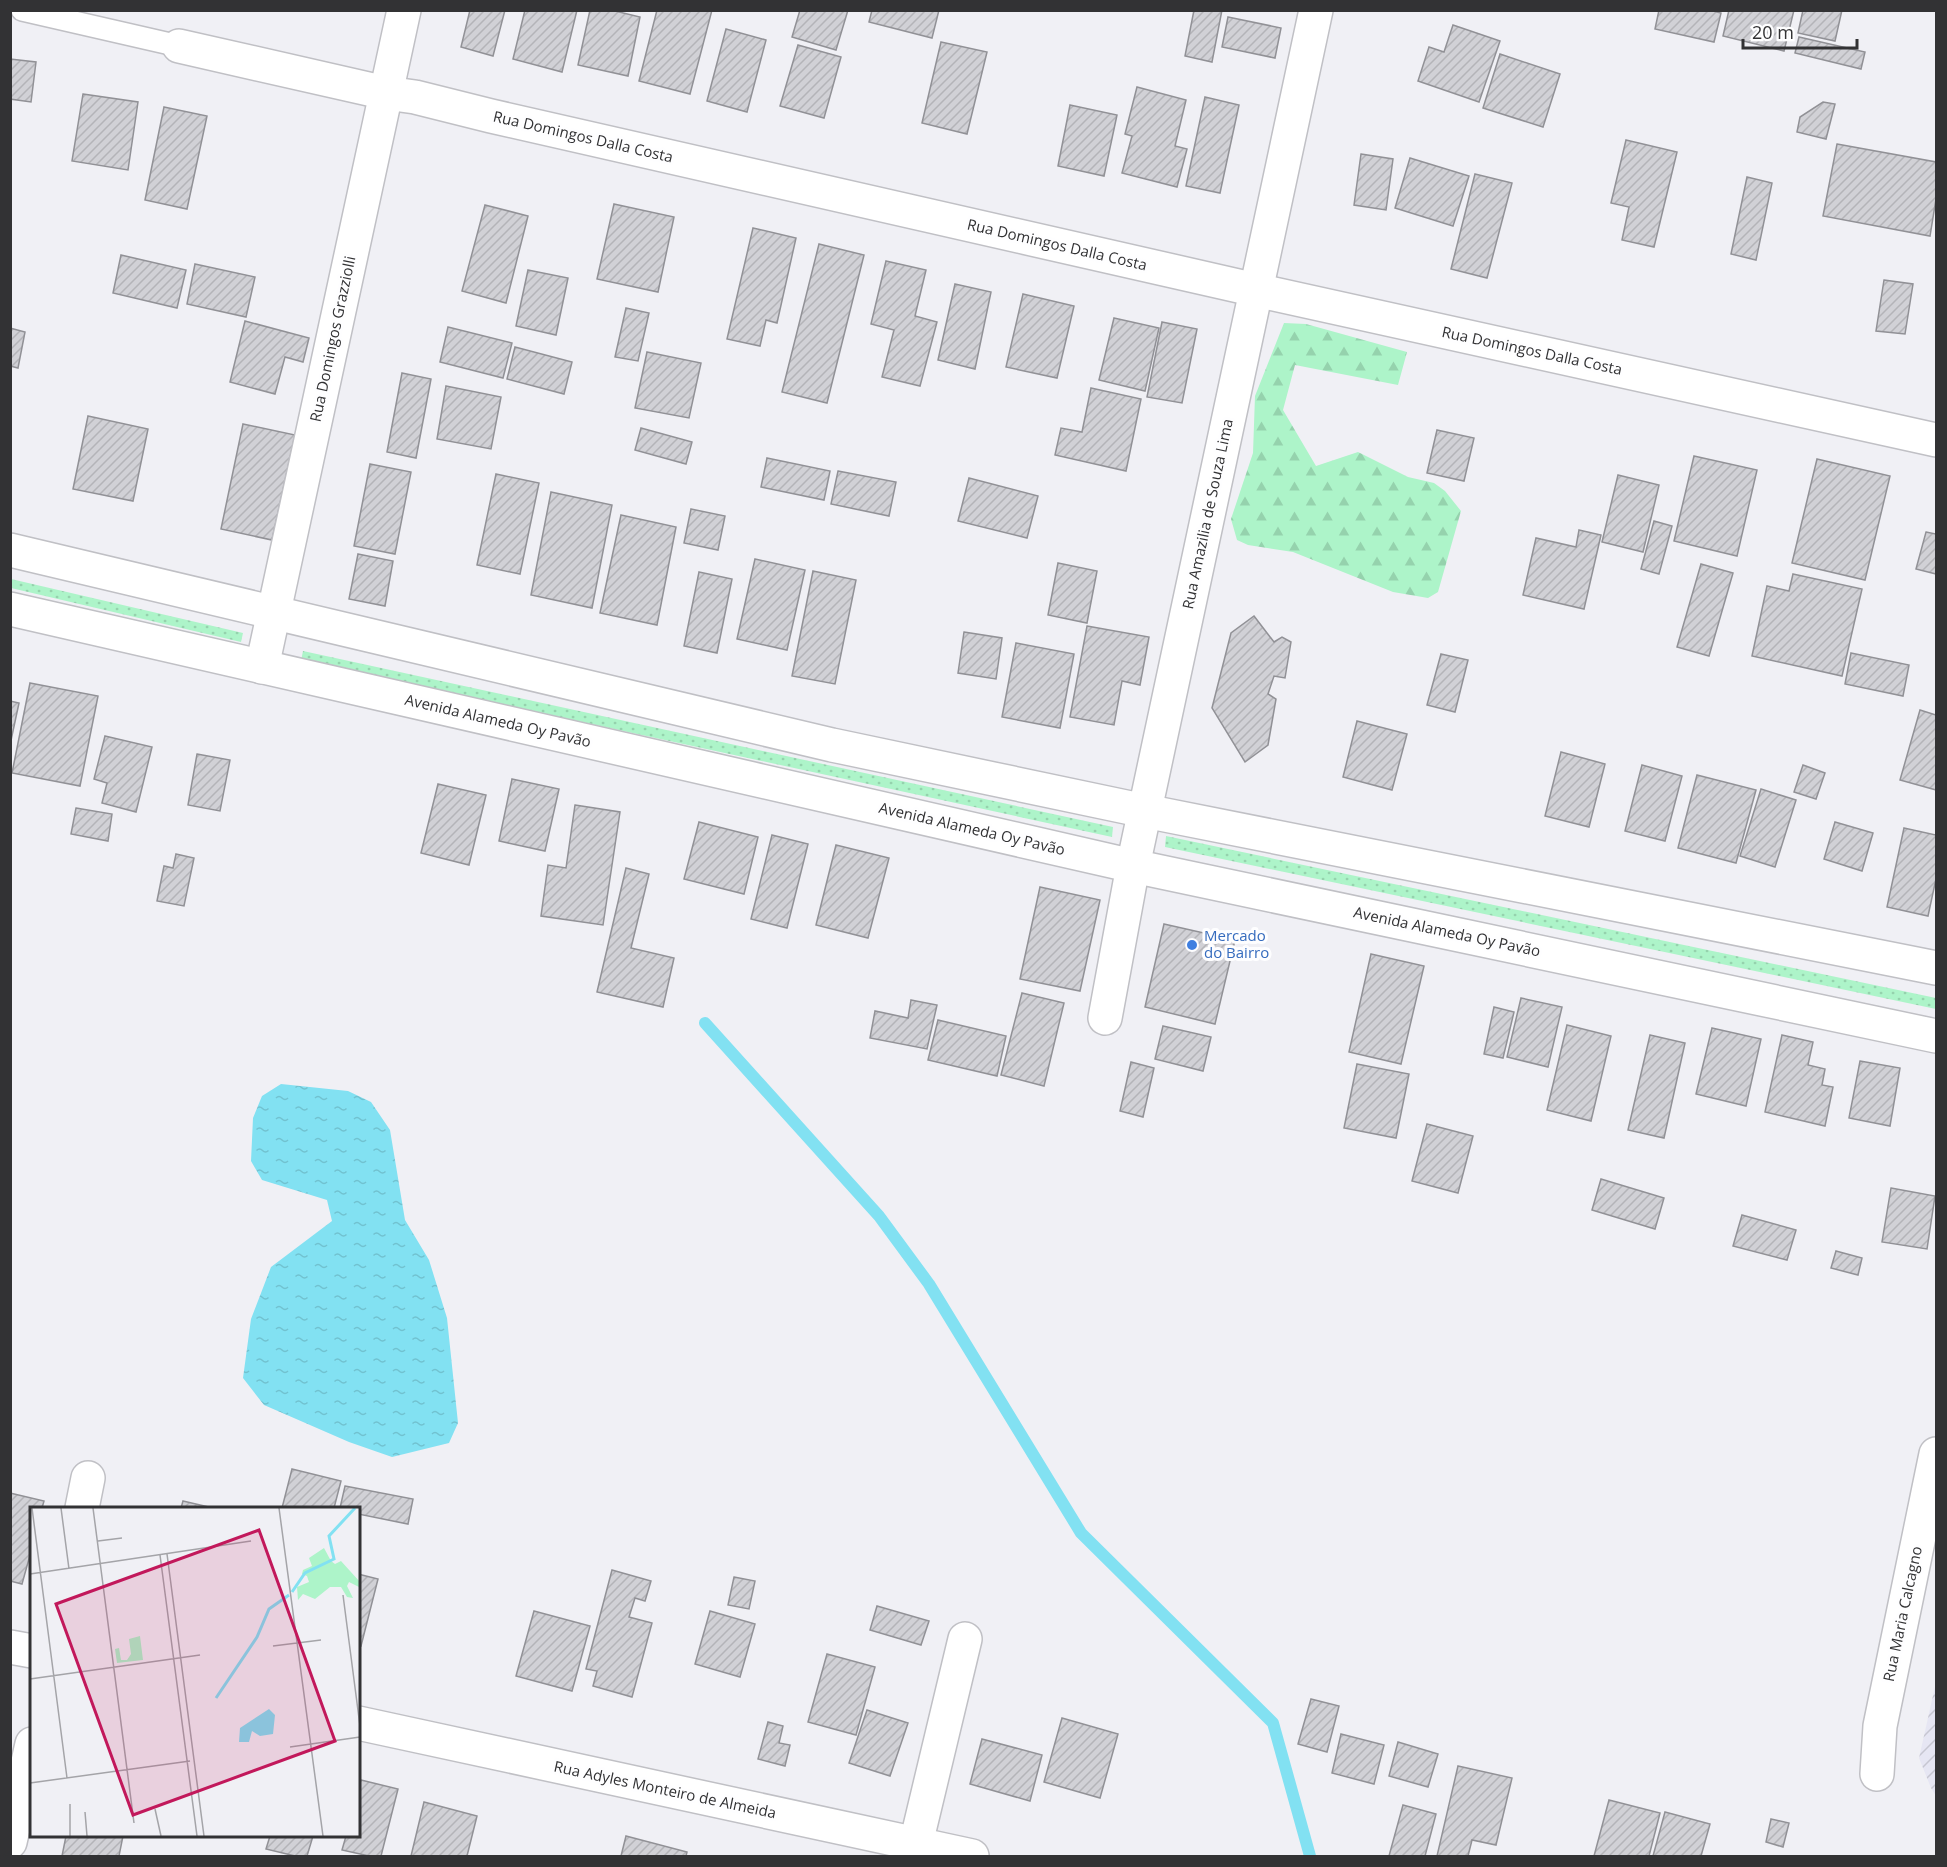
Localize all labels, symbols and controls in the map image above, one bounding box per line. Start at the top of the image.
scale bar [1743,12,1857,50]
text: 20 m [1752,20,1794,44]
street label: Rua Domingos Dalla Costa [491,106,675,166]
street label: Rua Domingos Dalla Costa [965,214,1149,274]
street label: Rua Domingos Grazziolli [305,254,359,424]
street label: Rua Domingos Dalla Costa [1440,321,1624,379]
street label: Rua Amazilia de Souza Lima [1177,417,1237,611]
street label: Avenida Alameda Oy Pavão [403,689,593,751]
street label: Avenida Alameda Oy Pavão [877,797,1067,859]
street label: Avenida Alameda Oy Pavão [1352,901,1542,961]
place label: Mercado do Bairro [1204,925,1269,962]
marker: Mercado do Bairro [1185,938,1199,952]
inset map [30,1507,360,1837]
street label: Rua Maria Calcagno [1878,1544,1926,1683]
street label: Rua Adyles Monteiro de Almeida [552,1756,778,1822]

